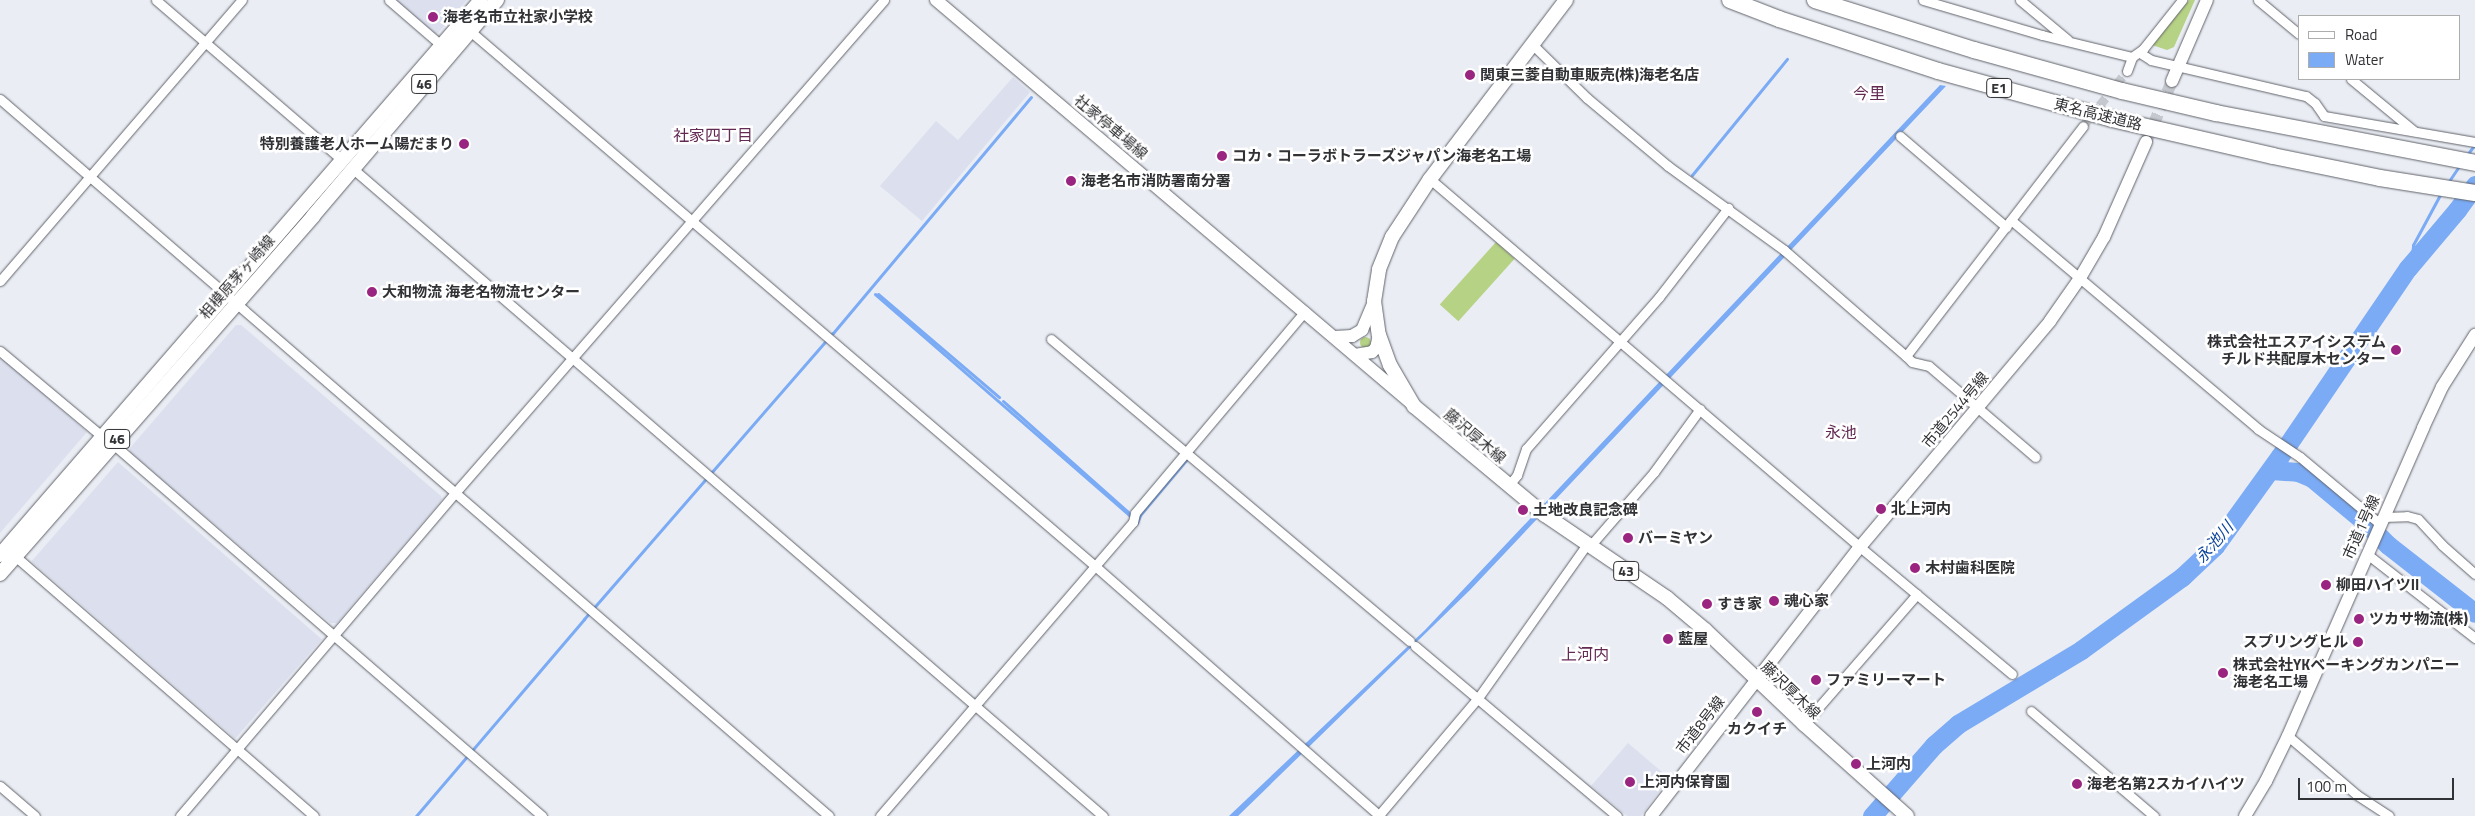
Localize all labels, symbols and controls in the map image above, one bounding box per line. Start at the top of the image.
place label: 海老名市立社家小学校 [443,8,593,26]
marker: 海老名市立社家小学校 [427,11,439,23]
legend [2298,15,2460,80]
text: Road [2345,23,2377,46]
text: Water [2345,48,2384,71]
place label: 関東三菱自動車販売(株)海老名店 [1480,66,1699,84]
marker: 関東三菱自動車販売(株)海老名店 [1464,69,1476,81]
road number: 46 [410,72,438,96]
road number: E1 [1985,76,2013,100]
district label: 今里 [1853,83,1885,103]
street label: 社家停車場線 [1071,91,1151,163]
street label: 東名高速道路 [2052,94,2144,134]
district label: 社家四丁目 [673,125,753,145]
place label: 特別養護老人ホーム陽だまり [259,135,454,153]
marker: 特別養護老人ホーム陽だまり [458,138,470,150]
place label: コカ・コーラボトラーズジャパン海老名工場 [1232,147,1532,165]
marker: コカ・コーラボトラーズジャパン海老名工場 [1216,150,1228,162]
place label: 海老名市消防署南分署 [1081,172,1231,190]
marker: 海老名市消防署南分署 [1065,175,1077,187]
street label: 相模原茅ヶ崎線 [196,231,278,323]
place label: 大和物流 海老名物流センター [382,283,580,301]
marker: 大和物流 海老名物流センター [366,286,378,298]
place label: 株式会社エスアイシステム チルド共配厚木センター [2206,332,2386,367]
marker: 株式会社エスアイシステム チルド共配厚木センター [2390,344,2402,356]
street label: 市道2544号線 [1918,368,1992,452]
street label: 藤沢厚木線 [1440,405,1510,467]
district label: 永池 [1825,422,1857,442]
road number: 46 [103,428,131,450]
street label: 市道1号線 [2339,492,2383,562]
place label: 北上河内 [1891,500,1951,518]
place label: 土地改良記念碑 [1533,501,1638,519]
marker: 北上河内 [1875,503,1887,515]
marker: 土地改良記念碑 [1517,504,1529,516]
water label: 永池川 [2191,518,2237,566]
place label: バーミヤン [1638,529,1713,547]
marker: バーミヤン [1622,532,1634,544]
place label: 木村歯科医院 [1925,559,2015,577]
road number: 43 [1612,560,1640,582]
marker: 木村歯科医院 [1909,562,1921,574]
place label: 柳田ハイツII [2336,576,2420,594]
marker: 柳田ハイツII [2320,579,2332,591]
place label: 魂心家 [1784,592,1829,610]
place label: すき家 [1717,595,1762,613]
marker: 魂心家 [1768,595,1780,607]
marker: すき家 [1701,598,1713,610]
place label: ツカサ物流(株) [2369,610,2468,628]
marker: ツカサ物流(株) [2353,613,2365,625]
place label: 藍屋 [1678,630,1708,648]
marker: 藍屋 [1662,633,1674,645]
place label: スプリングヒル [2243,633,2348,651]
marker: スプリングヒル [2352,636,2364,648]
district label: 上河内 [1561,644,1609,664]
place label: 株式会社YKベーキングカンパニー 海老名工場 [2233,655,2460,690]
street label: 藤沢厚木線 [1758,657,1824,723]
marker: 株式会社YKベーキングカンパニー 海老名工場 [2217,667,2229,679]
place label: ファミリーマート [1826,671,1946,689]
marker: ファミリーマート [1810,674,1822,686]
street label: 市道8号線 [1672,693,1728,757]
marker: カクイチ [1751,706,1763,718]
place label: カクイチ [1727,720,1787,738]
place label: 上河内 [1866,755,1911,773]
marker: 上河内 [1850,758,1862,770]
scale bar [2300,768,2456,800]
place label: 上河内保育園 [1640,773,1730,791]
place label: 海老名第2スカイハイツ [2087,775,2245,793]
text: 100 m [2306,775,2347,798]
marker: 上河内保育園 [1624,776,1636,788]
marker: 海老名第2スカイハイツ [2071,778,2083,790]

